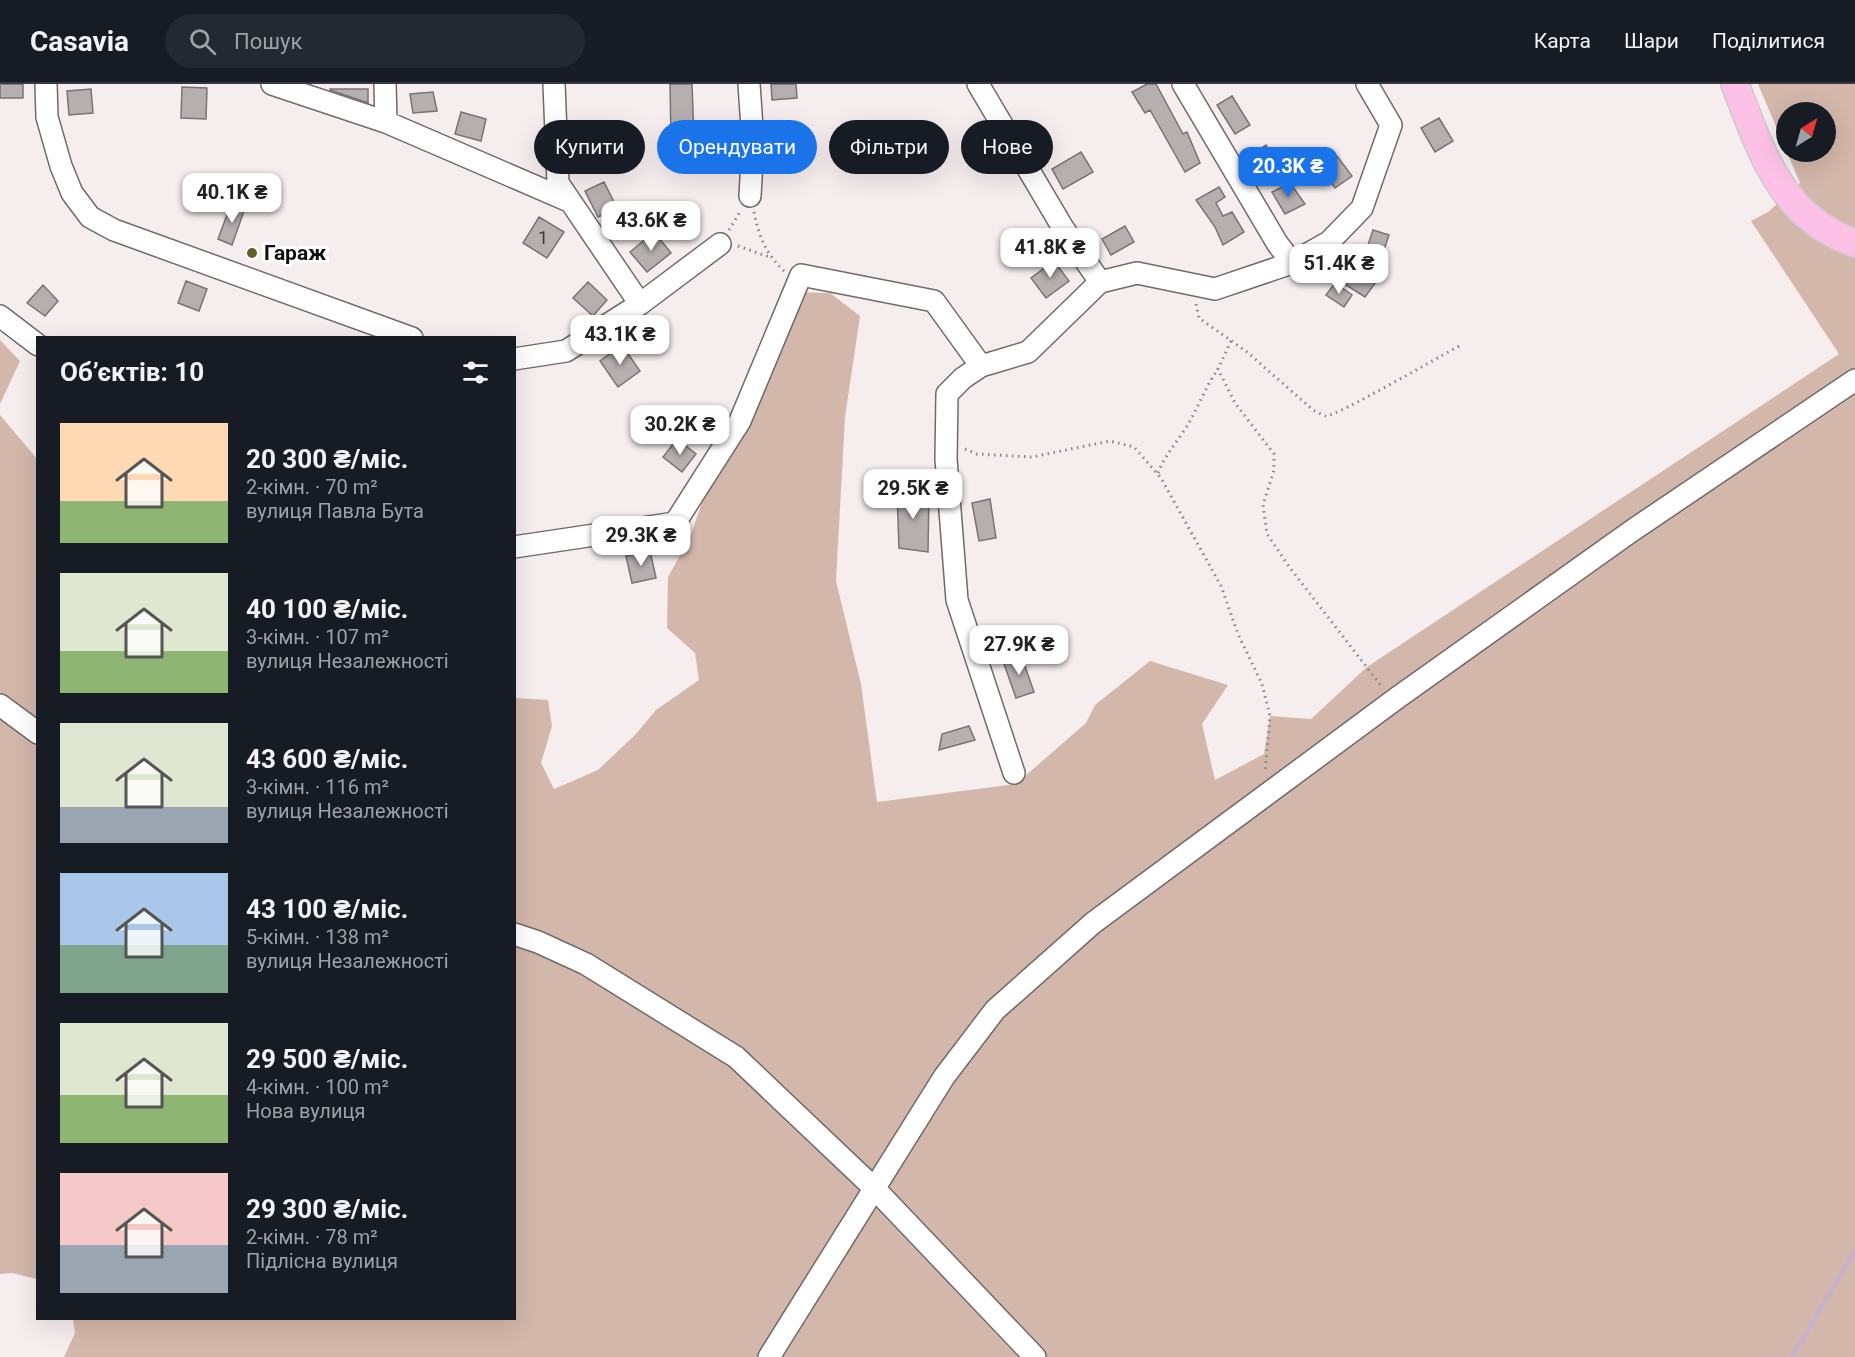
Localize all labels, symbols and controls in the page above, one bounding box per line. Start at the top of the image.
search box [165,14,585,68]
text: Casavia [30,25,129,58]
icon: search [186,25,219,58]
text: Пошук [234,29,302,54]
text: Карта [1534,29,1591,53]
text: Шари [1624,29,1679,53]
text: Поділитися [1712,29,1825,53]
north arrow [1776,102,1836,162]
map controls [1776,102,1836,162]
chip: Купити [534,120,645,174]
chip: Орендувати [657,120,817,174]
chip: Фільтри [829,120,949,174]
chip: Нове [961,120,1053,174]
pin: 20.3K ₴ [1233,147,1343,198]
text: 20.3K ₴ [1252,154,1324,178]
pin: 40.1K ₴ [177,173,287,224]
text: 40.1K ₴ [196,180,268,204]
pin: 43.6K ₴ [596,201,706,252]
text: 43.6K ₴ [615,208,687,232]
house number: 1 [538,227,548,248]
pin: 41.8K ₴ [995,228,1105,279]
text: 41.8K ₴ [1014,235,1086,259]
place label: Гараж [264,241,326,265]
pin: 51.4K ₴ [1284,244,1394,295]
marker: Гараж [245,246,259,260]
text: 51.4K ₴ [1303,251,1375,275]
pin: 43.1K ₴ [565,315,675,366]
text: 43.1K ₴ [584,322,656,346]
icon: filters [459,356,492,389]
text: Об’єктів: 10 [60,357,204,387]
pin: 30.2K ₴ [625,405,735,456]
text: 30.2K ₴ [644,412,716,436]
text: 20 300 ₴/міс. [246,444,408,474]
icon: home [108,447,180,519]
pin: 29.5K ₴ [858,469,968,520]
text: 2-кімн. · 70 m² [246,475,378,499]
text: 29.5K ₴ [877,476,949,500]
text: вулиця Павла Бута [246,499,424,523]
pin: 29.3K ₴ [586,516,696,567]
text: 29.3K ₴ [605,523,677,547]
text: 40 100 ₴/міс. [246,594,408,624]
icon: home [108,597,180,669]
text: 3-кімн. · 107 m² [246,625,389,649]
pin: 27.9K ₴ [964,625,1074,676]
text: 27.9K ₴ [983,632,1055,656]
text: вулиця Незалежності [246,649,449,673]
text: 43 600 ₴/міс. [246,744,408,774]
icon: home [108,747,180,819]
text: 3-кімн. · 116 m² [246,775,389,799]
text: вулиця Незалежності [246,799,449,823]
text: 43 100 ₴/міс. [246,894,408,924]
icon: home [108,897,180,969]
text: 5-кімн. · 138 m² [246,925,389,949]
text: вулиця Незалежності [246,949,449,973]
text: 29 500 ₴/міс. [246,1044,408,1074]
icon: home [108,1047,180,1119]
text: 4-кімн. · 100 m² [246,1075,389,1099]
text: Нова вулиця [246,1099,365,1123]
text: 29 300 ₴/міс. [246,1194,408,1224]
icon: home [108,1197,180,1269]
text: 2-кімн. · 78 m² [246,1225,378,1249]
text: Підлісна вулиця [246,1249,398,1273]

